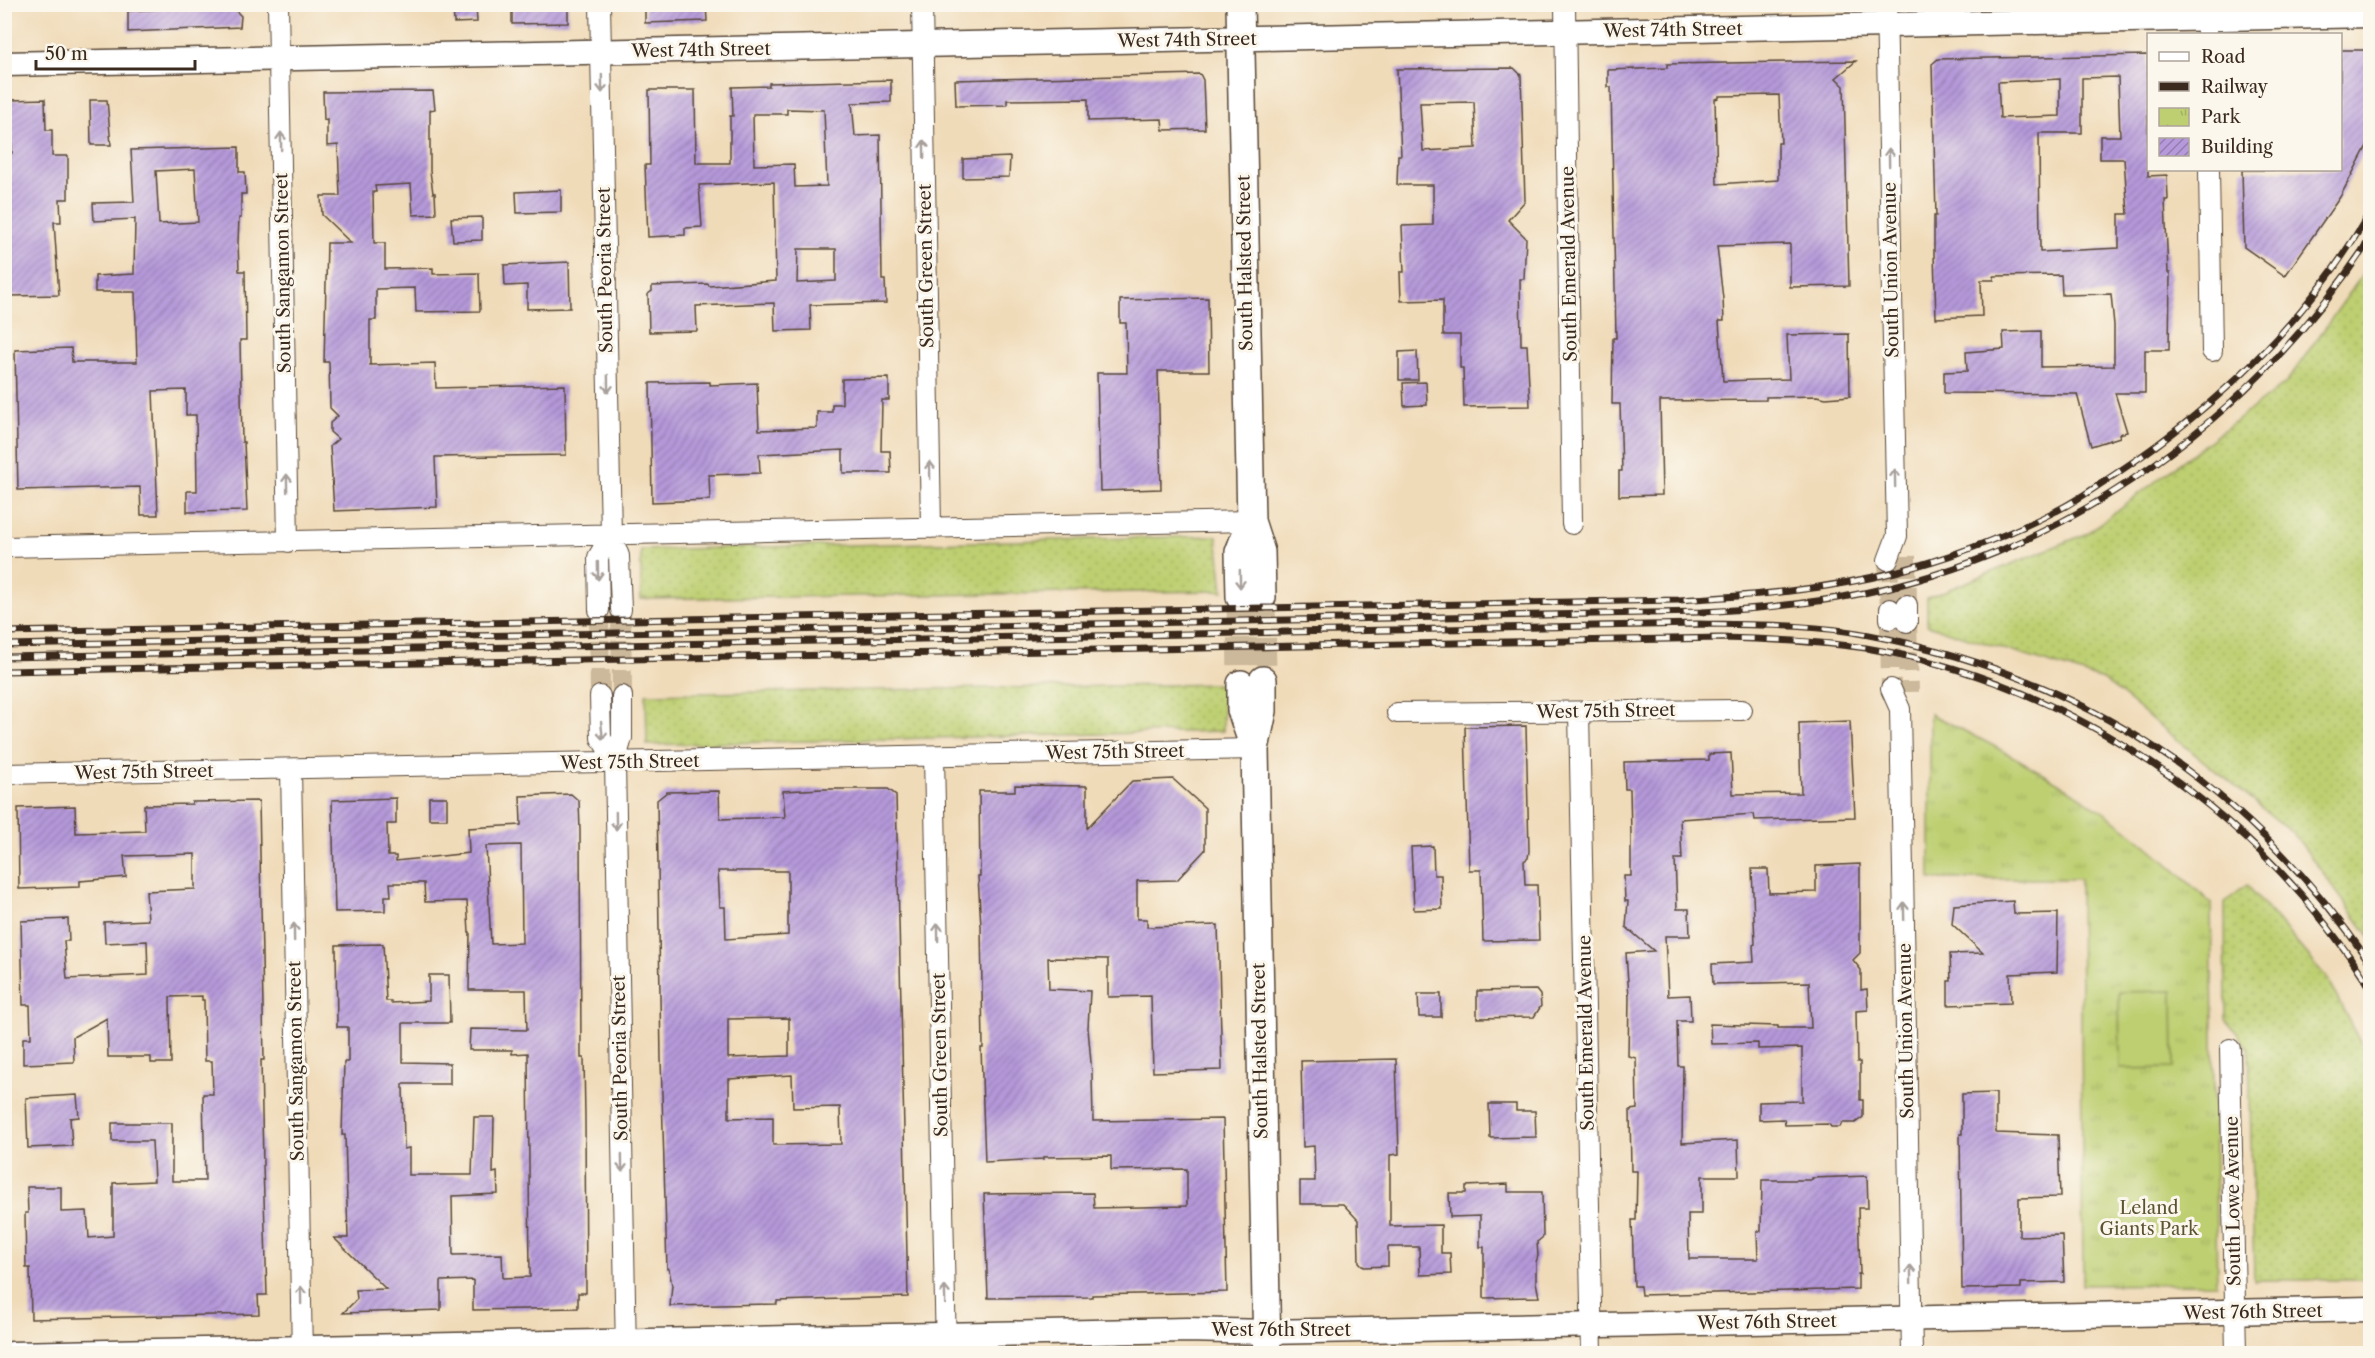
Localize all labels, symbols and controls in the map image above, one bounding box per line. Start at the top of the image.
street label: West 74th Street [1602,18,1743,42]
street label: West 74th Street [1116,28,1257,52]
scale bar [36,33,195,71]
legend [2147,33,2342,171]
street label: West 74th Street [630,38,771,62]
text: 50 m [45,43,88,65]
text: Road [2201,46,2246,68]
one-way arrow [596,73,607,93]
text: Railway [2201,76,2269,98]
text: Park [2201,106,2242,128]
one-way arrow [275,132,286,152]
text: Building [2201,136,2273,158]
one-way arrow [918,139,930,159]
one-way arrow [1883,147,1895,167]
street label: South Emerald Avenue [1556,166,1582,362]
street label: South Sangamon Street [270,172,296,373]
street label: South Halsted Street [1232,174,1258,351]
street label: South Union Avenue [1878,182,1904,358]
street label: South Green Street [914,183,938,348]
street label: South Peoria Street [593,186,617,353]
one-way arrow [602,373,614,393]
one-way arrow [924,460,936,480]
one-way arrow [1890,468,1901,488]
one-way arrow [281,474,293,494]
one-way arrow [592,560,604,580]
one-way arrow [1234,569,1246,589]
street label: West 75th Street [1535,699,1676,723]
one-way arrow [597,721,608,740]
street label: West 75th Street [1044,740,1185,764]
street label: West 75th Street [559,750,700,774]
street label: West 75th Street [73,760,214,784]
one-way arrow [610,810,622,830]
one-way arrow [1898,902,1910,922]
one-way arrow [288,923,300,943]
one-way arrow [932,923,943,943]
street label: South Emerald Avenue [1573,935,1599,1131]
street label: South Union Avenue [1893,943,1919,1119]
street label: South Sangamon Street [283,960,309,1161]
street label: South Halsted Street [1247,962,1273,1139]
street label: South Green Street [928,972,952,1137]
street label: South Peoria Street [608,974,632,1141]
street label: South Lowe Avenue [2221,1116,2245,1286]
one-way arrow [617,1152,628,1172]
park label: Leland Giants Park [2100,1197,2200,1240]
one-way arrow [1905,1265,1917,1285]
one-way arrow [295,1286,307,1306]
one-way arrow [939,1286,950,1306]
street label: West 76th Street [2182,1300,2324,1324]
street label: West 76th Street [1696,1310,1838,1334]
street label: West 76th Street [1210,1319,1351,1341]

